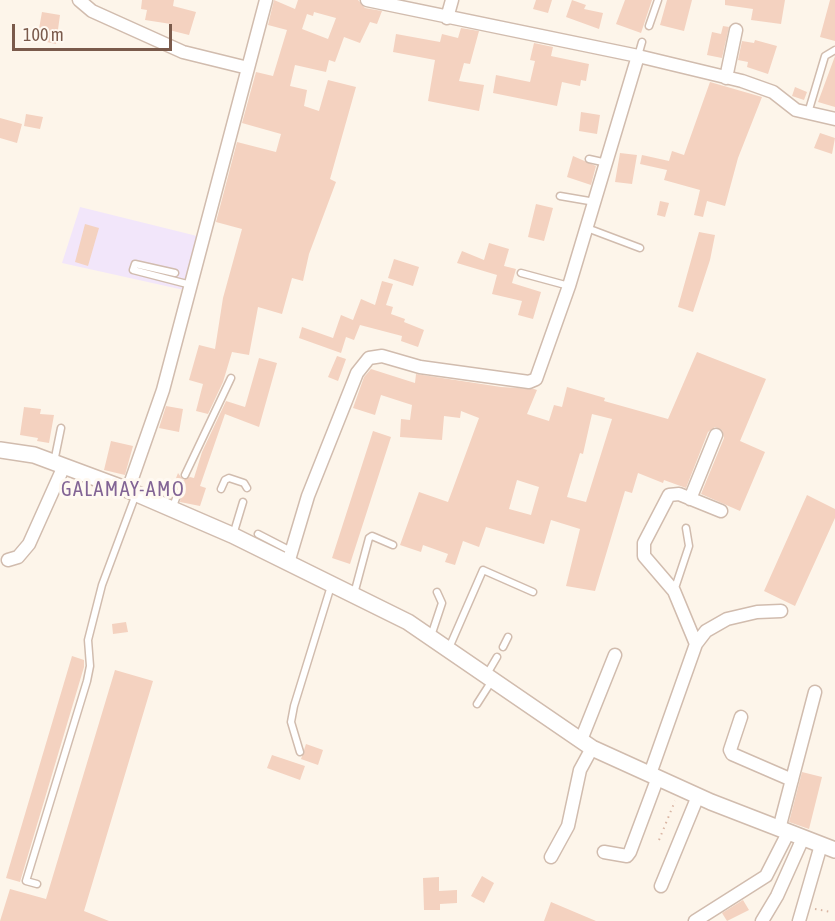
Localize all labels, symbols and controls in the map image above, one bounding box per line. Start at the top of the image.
scale bar [15,12,176,50]
text: 100 m [23,24,64,45]
district label: GALAMAY-AMO [61,478,185,502]

